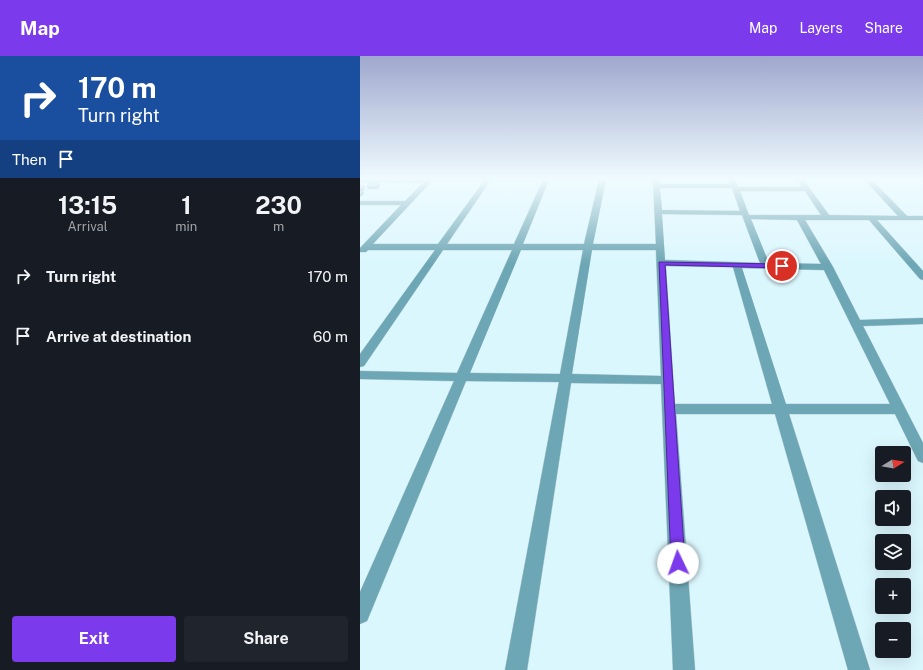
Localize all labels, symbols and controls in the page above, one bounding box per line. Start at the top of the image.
text: Map [20,17,60,39]
text: Map [749,20,777,36]
text: Layers [799,20,843,36]
text: Share [865,20,903,36]
text: 170 m [78,71,157,104]
icon: right [12,72,64,124]
text: Turn right [78,105,160,126]
icon: arrive [55,148,77,170]
text: Then [12,151,47,168]
text: 13:15 [58,191,117,219]
text: 1 [181,191,191,219]
text: 230 [255,191,302,219]
text: Arrival [68,219,108,234]
text: min [175,219,197,234]
text: m [273,219,284,234]
pin [765,249,799,283]
icon: arrive [771,255,793,277]
icon: right [12,265,34,287]
text: Turn right [46,268,116,285]
text: 170 m [307,268,348,285]
icon: arrive [12,325,34,347]
text: Arrive at destination [46,328,191,345]
text: 60 m [313,328,348,345]
north arrow [875,446,911,482]
map controls [875,446,911,658]
button: sound [875,490,911,526]
button: layers [875,534,911,570]
position arrow [657,542,699,584]
button: + [875,578,911,614]
button: Exit [12,616,176,662]
button: Share [184,616,348,662]
button: − [875,622,911,658]

